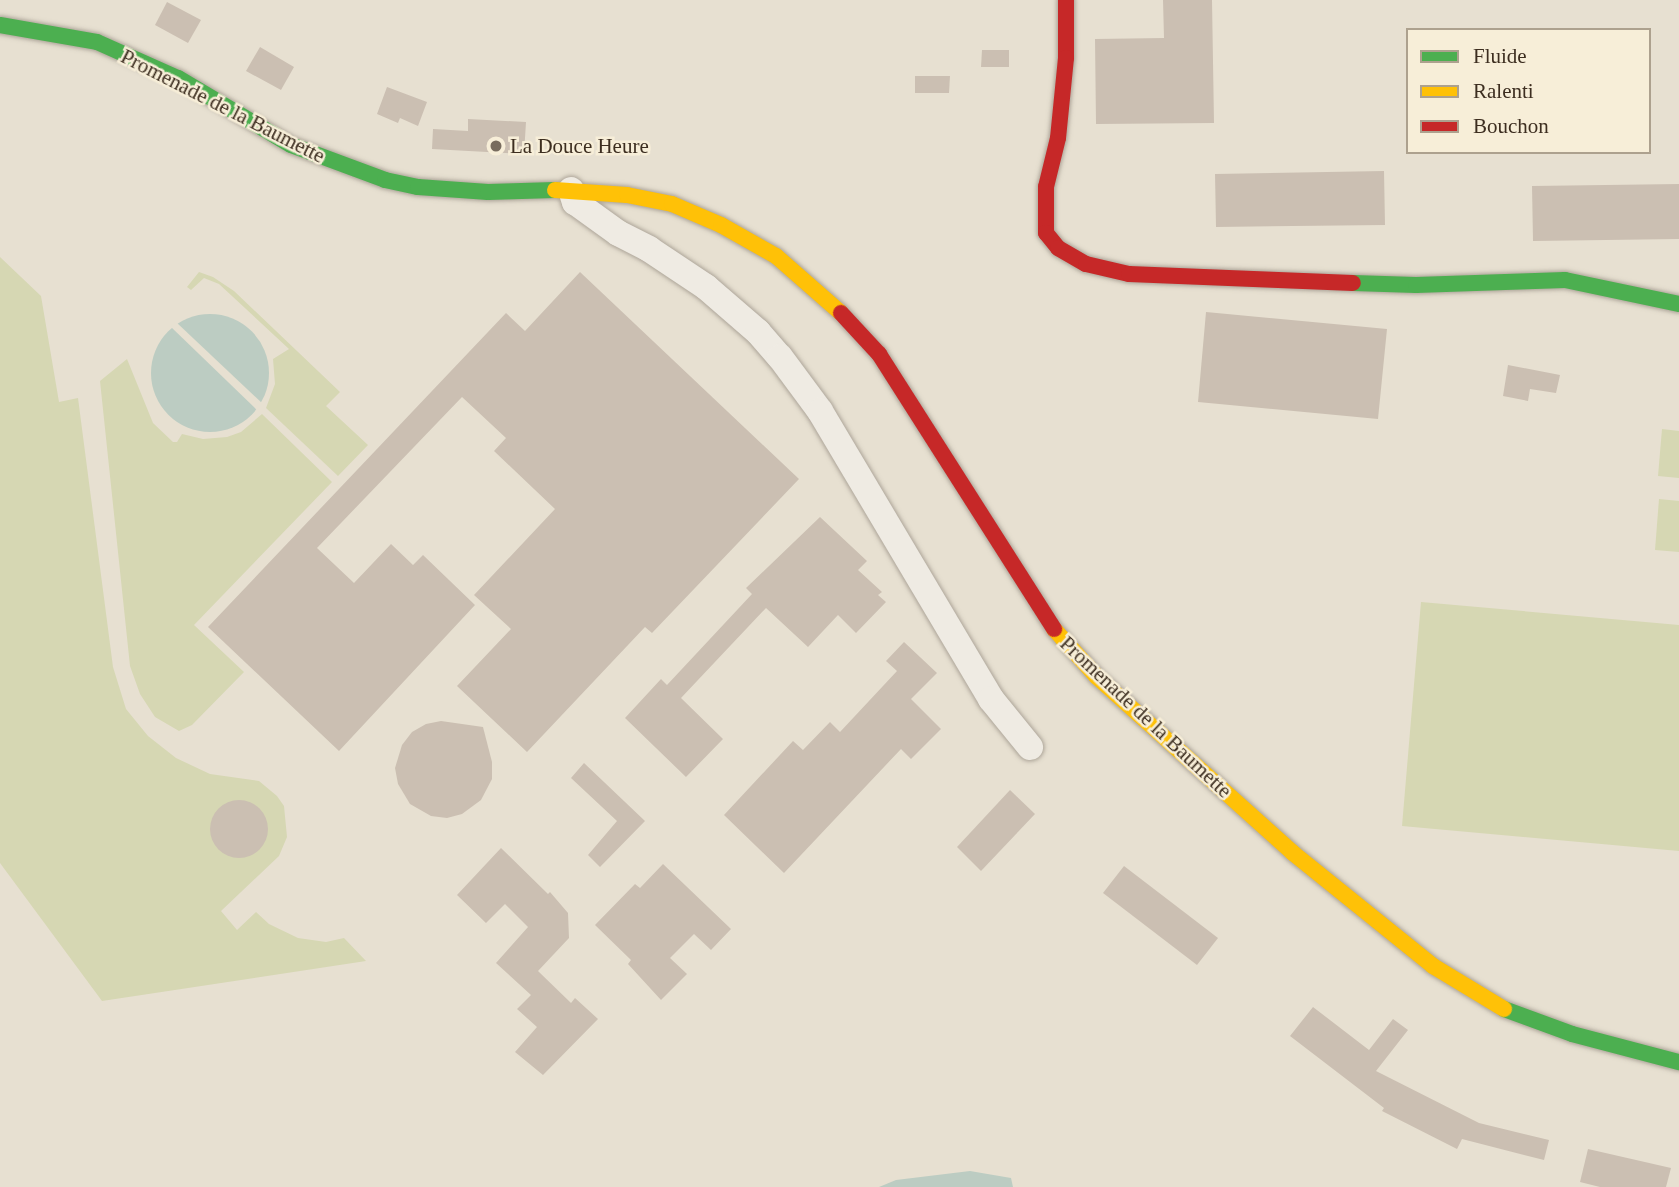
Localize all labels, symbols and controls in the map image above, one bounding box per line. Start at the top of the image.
legend [1406,28,1651,154]
street label: Promenade de la Baumette [117,44,329,168]
text: Fluide [1473,44,1527,68]
text: Ralenti [1473,79,1534,103]
text: Bouchon [1473,114,1549,138]
place label: La Douce Heure [510,133,649,159]
marker: La Douce Heure [488,138,504,154]
street label: Promenade de la Baumette [1055,631,1237,803]

